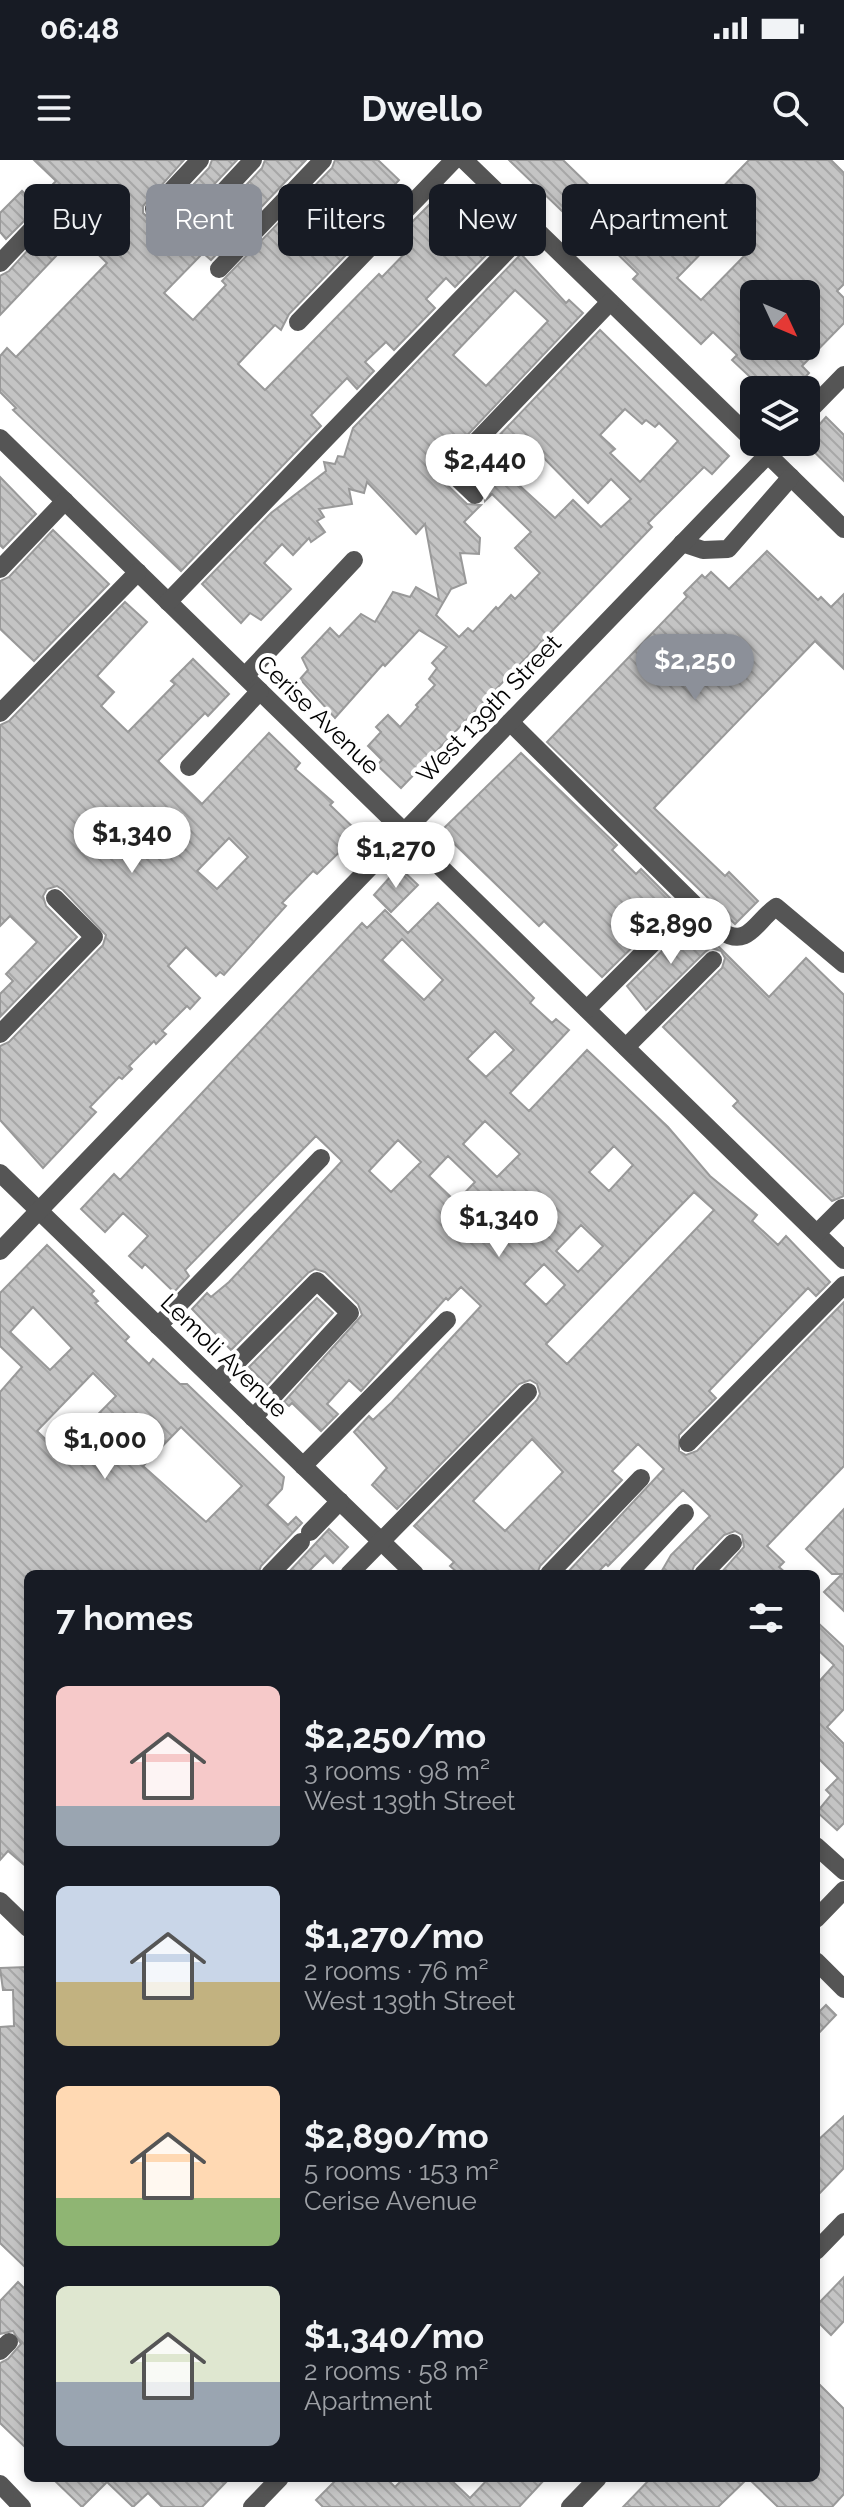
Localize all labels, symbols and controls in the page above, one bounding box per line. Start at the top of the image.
text: 06:48 [40,11,119,46]
icon: menu [32,86,76,130]
icon: search [768,86,812,130]
text: Dwello [361,87,483,129]
chip: Buy [24,184,130,256]
chip: Rent [146,184,262,256]
chip: Filters [278,184,413,256]
chip: New [429,184,546,256]
chip: Apartment [562,184,756,256]
north arrow [740,280,820,360]
map controls [740,280,820,456]
button: layers [740,376,820,456]
pin: $2,440 [420,434,550,502]
text: $2,440 [444,445,526,475]
street label: West 139th Street [410,628,567,789]
pin: $2,250 [630,634,760,702]
text: $2,250 [654,645,736,675]
street label: Cerise Avenue [251,649,386,780]
pin: $1,340 [67,807,197,875]
text: $1,340 [92,818,172,848]
pin: $1,270 [331,822,461,890]
text: $1,270 [356,833,436,863]
pin: $2,890 [606,898,736,966]
text: $2,890 [629,909,713,939]
pin: $1,340 [434,1191,564,1259]
text: $1,340 [459,1202,539,1232]
street label: Lemoli Avenue [155,1288,294,1424]
pin: $1,000 [40,1413,170,1481]
text: $1,000 [63,1424,147,1454]
icon: filters [744,1596,788,1640]
text: 7 homes [56,1598,193,1638]
text: $2,250/mo [304,1716,486,1756]
icon: home [120,1718,216,1814]
text: 3 rooms · 98 m² [304,1756,490,1786]
text: West 139th Street [304,1786,515,1816]
text: $1,270/mo [304,1916,484,1956]
icon: home [120,1918,216,2014]
text: 2 rooms · 76 m² [304,1956,489,1986]
text: West 139th Street [304,1986,515,2016]
text: $2,890/mo [304,2116,489,2156]
icon: home [120,2118,216,2214]
text: 5 rooms · 153 m² [304,2156,499,2186]
text: Cerise Avenue [304,2186,477,2216]
text: $1,340/mo [304,2316,484,2356]
icon: home [120,2318,216,2414]
text: 2 rooms · 58 m² [304,2356,489,2386]
text: Apartment [304,2386,433,2416]

